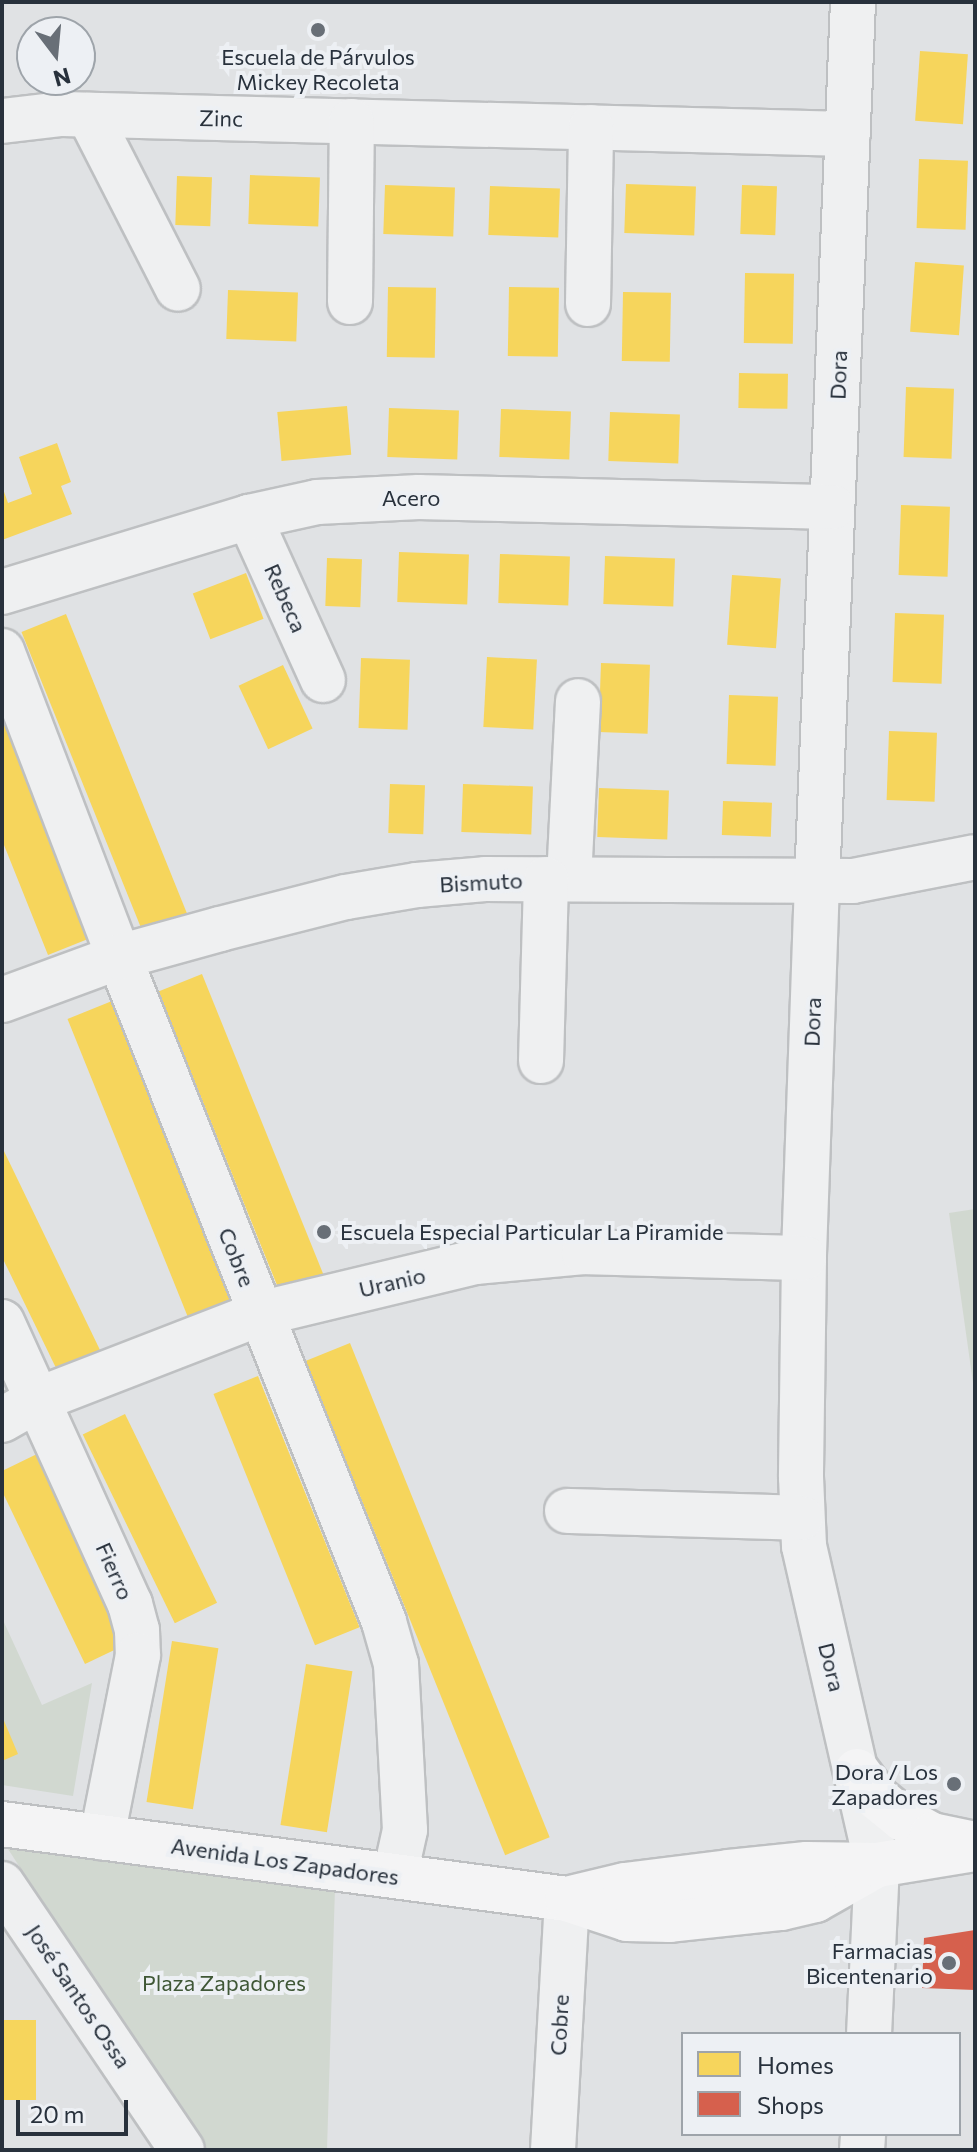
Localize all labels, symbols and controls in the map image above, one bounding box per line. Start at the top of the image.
north arrow [16,16,96,96]
marker: Escuela de Párvulos Mickey Recoleta [309,21,327,39]
place label: Escuela de Párvulos Mickey Recoleta [221,43,415,94]
text: N [51,62,74,93]
street label: Zinc [199,104,243,132]
street label: Dora [824,350,852,400]
street label: Acero [382,485,440,511]
street label: Rebeca [259,559,313,637]
street label: Bismuto [439,867,523,897]
street label: Dora [798,997,826,1047]
place label: Escuela Especial Particular La Piramide [340,1219,724,1245]
marker: Escuela Especial Particular La Piramide [315,1223,333,1241]
street label: Cobre [213,1224,261,1290]
street label: Uranio [356,1262,428,1302]
street label: Fierro [91,1538,139,1604]
street label: Dora [813,1640,851,1694]
place label: Dora / Los Zapadores [831,1758,938,1810]
marker: Dora / Los Zapadores [945,1775,963,1793]
street label: Avenida Los Zapadores [169,1832,401,1890]
street label: José Santos Ossa [21,1919,137,2073]
place label: Farmacias Bicentenario [806,1937,933,1988]
marker: Farmacias Bicentenario [940,1954,958,1972]
park label: Plaza Zapadores [142,1970,306,1996]
street label: Cobre [544,1994,574,2056]
legend [681,2032,961,2136]
text: Homes [757,2050,834,2079]
scale bar [20,2084,132,2134]
text: Shops [757,2090,824,2119]
text: 20 m [30,2099,84,2128]

